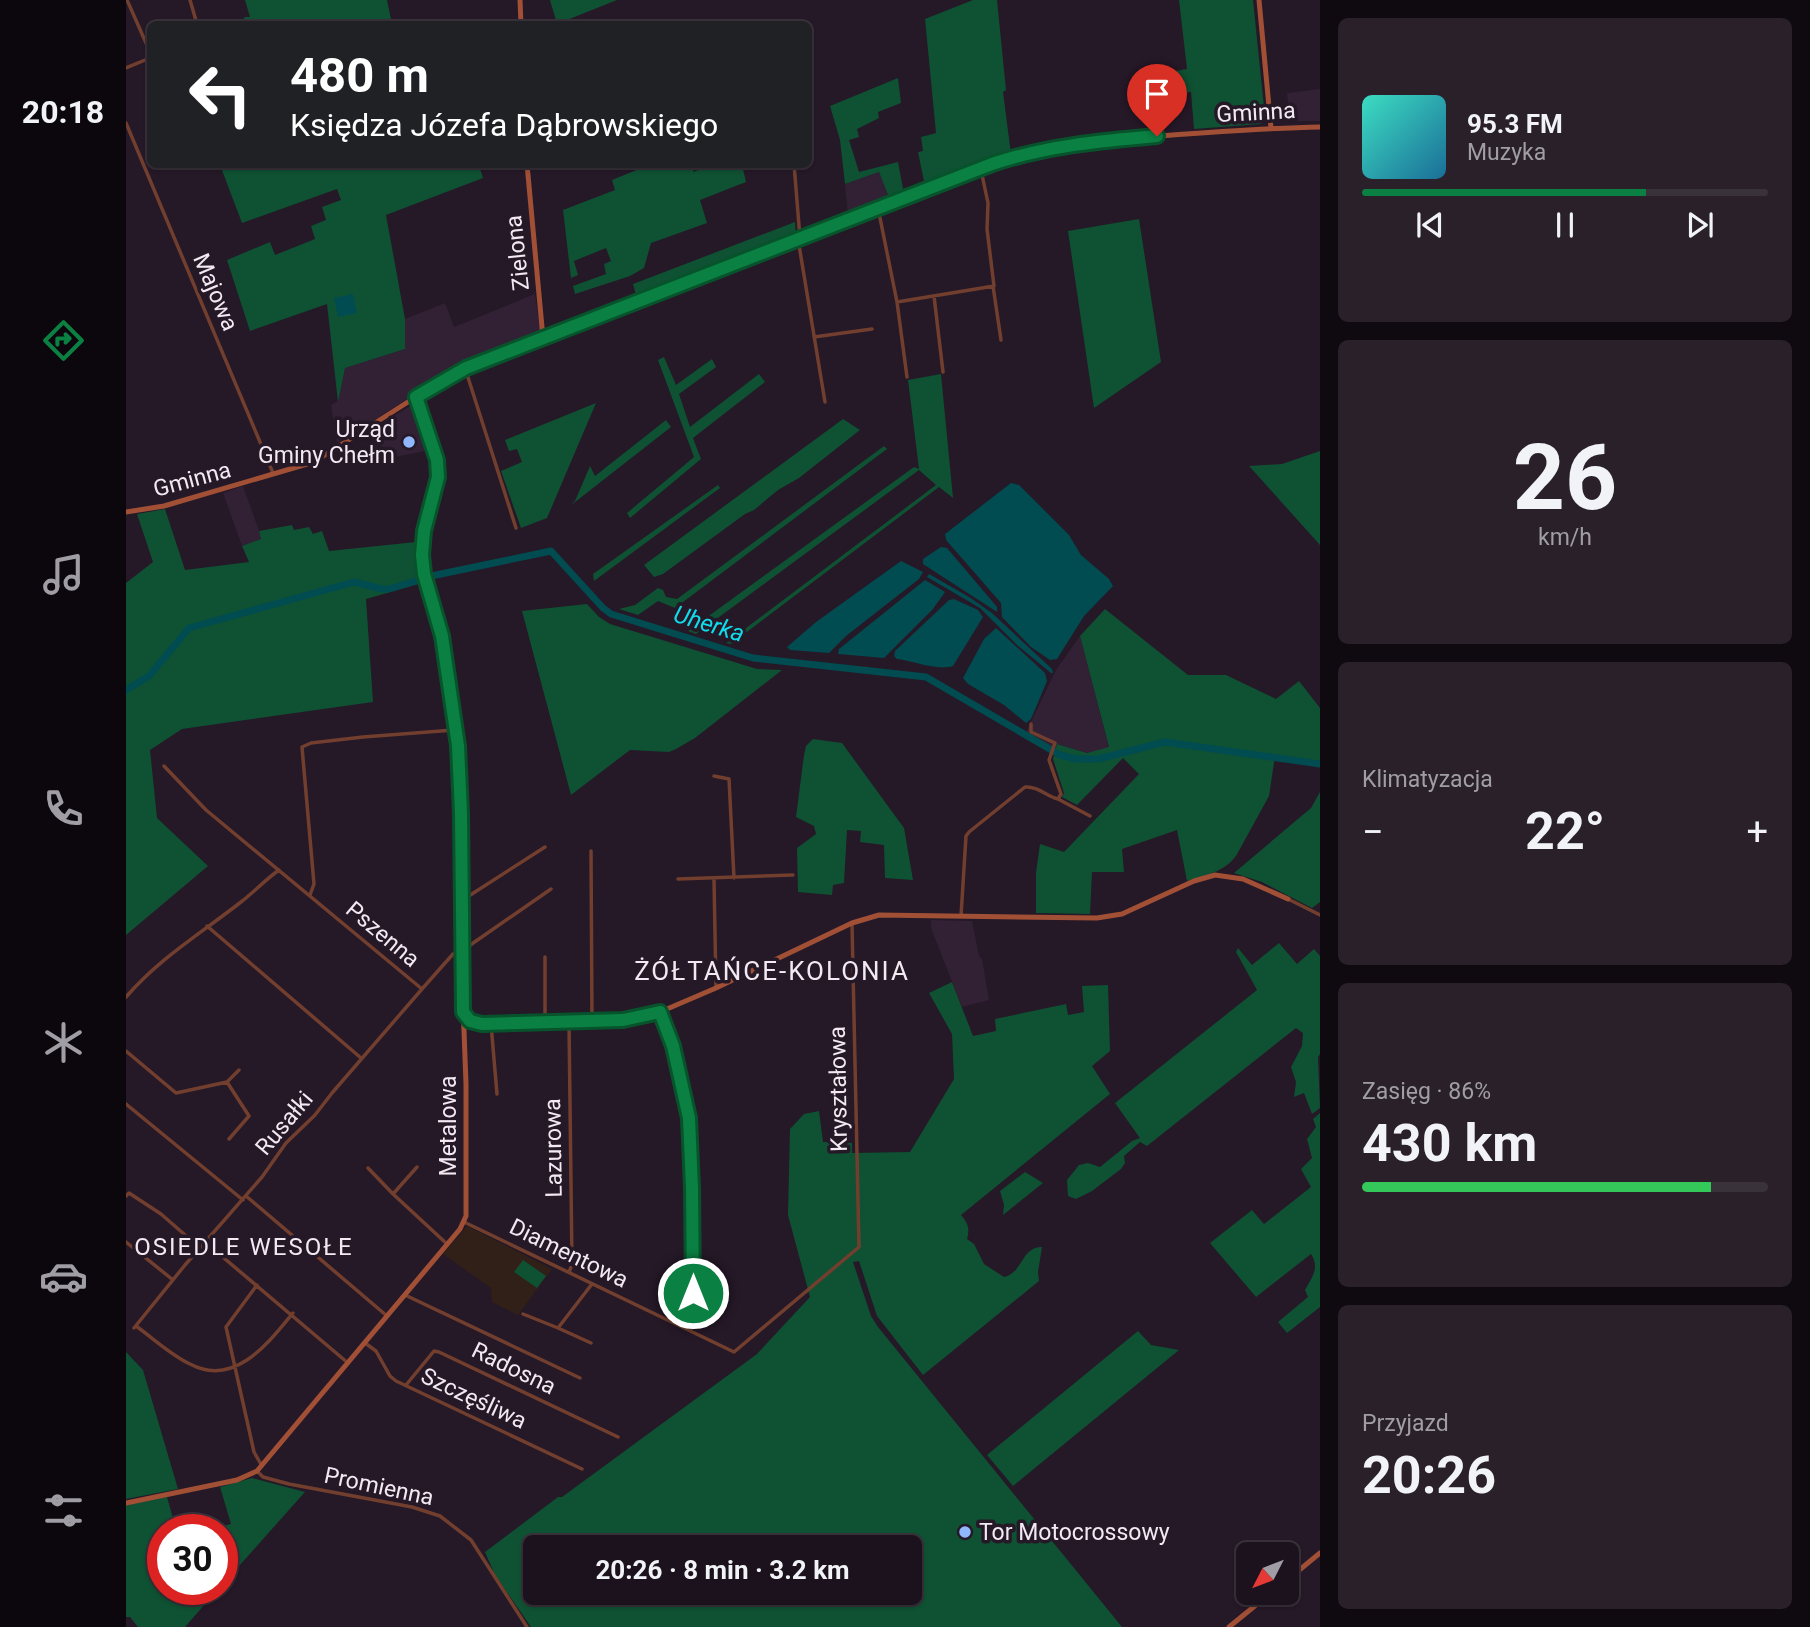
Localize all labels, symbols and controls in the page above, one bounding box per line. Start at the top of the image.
text: 480 m [290,47,429,104]
icon: left [175,49,266,140]
pin [1127,64,1187,136]
icon: arrive [1138,75,1176,113]
text: 20:18 [22,93,104,131]
street label: Gminna [1216,97,1296,128]
text: Księdza Józefa Dąbrowskiego [290,106,718,144]
text: 95.3 FM [1467,109,1563,139]
text: Muzyka [1467,139,1546,166]
icon: previous [1411,206,1449,244]
icon: pause [1546,206,1584,244]
icon: next [1681,206,1719,244]
street label: Zielona [500,214,535,292]
street label: Majowa [187,250,244,335]
icon: directions [39,316,88,365]
place label: Urząd Gminy Chełm [258,416,395,469]
text: 26 [1513,425,1617,531]
marker: Urząd Gminy Chełm [401,434,417,450]
street label: Gminna [150,456,234,503]
text: km/h [1538,524,1592,551]
icon: music [39,550,88,599]
water label: Uherka [670,600,748,648]
text: Klimatyzacja [1362,766,1493,793]
icon: phone [39,784,88,833]
text: 22° [1525,801,1605,862]
text: − [1362,810,1384,854]
text: + [1746,810,1768,854]
street label: Pszenna [340,896,425,973]
district label: ŻÓŁTAŃCE-KOLONIA [634,956,910,986]
icon: climate [39,1018,88,1067]
street label: Kryształowa [824,1026,853,1152]
street label: Metalowa [435,1076,462,1176]
text: Zasięg · 86% [1362,1078,1491,1105]
street label: Rusałki [250,1086,319,1161]
street label: Lazurowa [539,1098,568,1198]
text: 430 km [1362,1113,1537,1174]
street label: Diamentowa [505,1213,632,1294]
district label: OSIEDLE WESOŁE [134,1233,354,1261]
icon: car [39,1252,88,1301]
position arrow [656,1256,730,1330]
street label: Radosna [467,1337,560,1400]
street label: Szczęśliwa [417,1362,531,1435]
text: Przyjazd [1362,1410,1449,1437]
text: 20:26 [1362,1445,1496,1506]
street label: Promienna [322,1462,436,1511]
icon: filters [39,1486,88,1535]
speed limit sign: 30 [147,1514,238,1605]
place label: Tor Motocrossowy [979,1519,1170,1546]
marker: Tor Motocrossowy [957,1524,973,1540]
north arrow [1236,1542,1298,1605]
map controls [1236,1542,1299,1605]
text: 20:26 · 8 min · 3.2 km [595,1555,850,1585]

